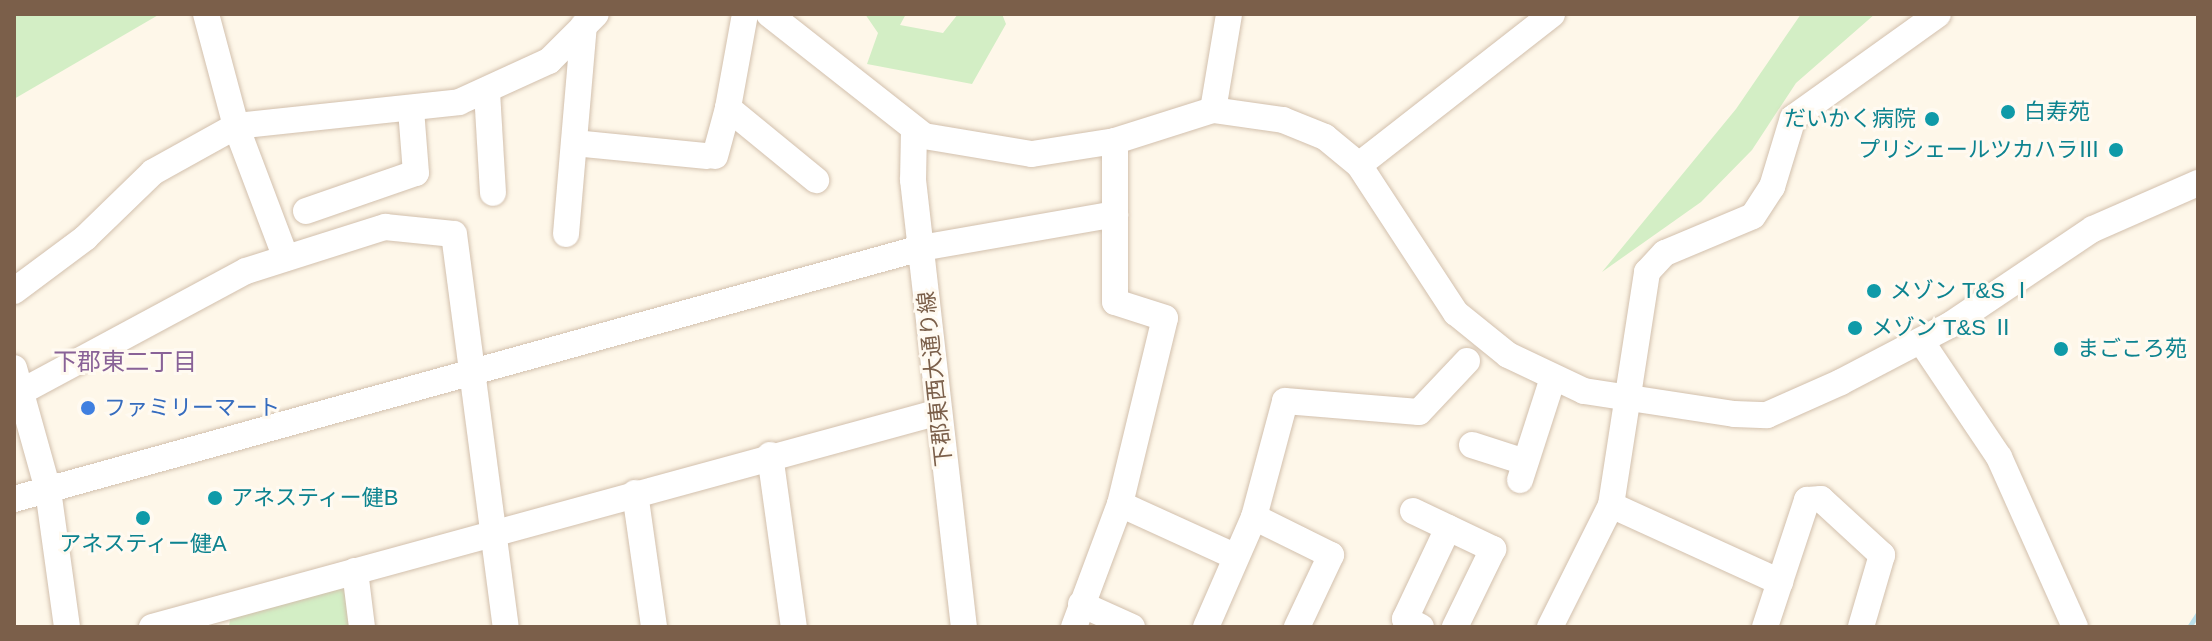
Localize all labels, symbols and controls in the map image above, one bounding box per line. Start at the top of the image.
place label: 白寿苑 [2024,99,2090,125]
marker: 白寿苑 [1999,103,2017,121]
place label: だいかく病院 [1784,106,1916,132]
marker: だいかく病院 [1923,110,1941,128]
place label: プリシェールツカハラⅢ [1858,137,2100,163]
marker: プリシェールツカハラⅢ [2107,141,2125,159]
place label: メゾン T&S Ⅰ [1890,278,2033,304]
marker: メゾン T&S Ⅰ [1865,282,1883,300]
street label: 下郡東西大通り線 [913,290,957,468]
place label: メゾン T&S Ⅱ [1871,315,2014,341]
marker: メゾン T&S Ⅱ [1846,319,1864,337]
place label: まごころ苑 [2077,336,2187,362]
marker: まごころ苑 [2052,340,2070,358]
district label: 下郡東二丁目 [53,348,197,376]
place label: ファミリーマート [104,395,280,421]
marker: ファミリーマート [79,399,97,417]
place label: アネスティー健B [231,485,400,511]
marker: アネスティー健B [206,489,224,507]
marker: アネスティー健A [134,509,152,527]
place label: アネスティー健A [59,531,227,557]

